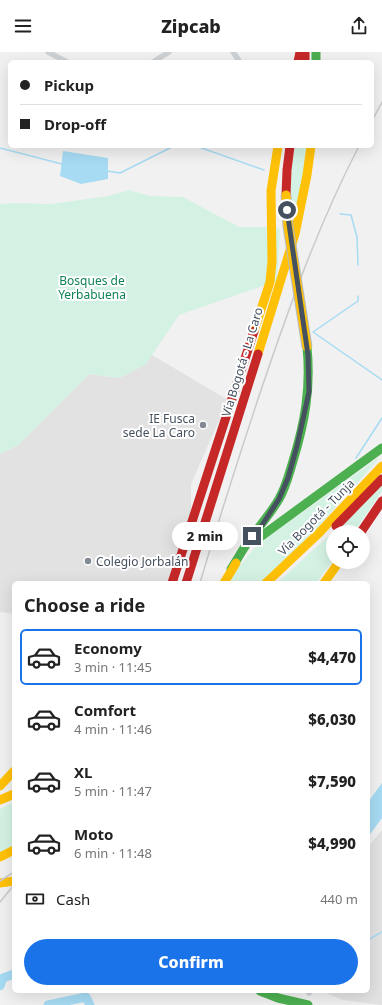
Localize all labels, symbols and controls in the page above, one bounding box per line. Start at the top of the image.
text: Zipcab [161,14,221,38]
icon: menu [12,15,34,37]
icon: share [348,15,370,37]
text: Pickup [44,75,94,95]
text: Drop-off [44,114,106,134]
route start [278,201,296,219]
park label: Bosques de Yerbabuena [58,272,126,303]
street label: Vía Bogotá - La Caro [217,305,267,419]
place label: IE Fusca sede La Caro [123,410,195,441]
marker: IE Fusca sede La Caro [198,420,208,430]
street label: Vía Bogotá - Tunja [274,475,358,559]
callout: 2 min [172,522,238,550]
map controls [326,525,370,569]
button: locate [326,525,370,569]
text: 2 min [187,527,223,545]
route end [243,527,261,545]
place label: Colegio Jorbalán [96,553,188,570]
marker: Colegio Jorbalán [83,556,93,566]
text: Choose a ride [24,593,145,617]
text: Economy [74,638,142,658]
icon: car [26,639,62,675]
text: $4,470 [308,647,356,667]
text: 3 min · 11:45 [74,658,152,676]
text: Comfort [74,700,136,720]
icon: car [26,701,62,737]
text: $6,030 [308,709,356,729]
text: 4 min · 11:46 [74,720,152,738]
text: XL [74,762,92,782]
icon: car [26,763,62,799]
text: $7,590 [308,771,356,791]
text: 5 min · 11:47 [74,782,152,800]
text: Moto [74,824,113,844]
icon: car [26,825,62,861]
text: $4,990 [308,833,356,853]
text: 6 min · 11:48 [74,844,152,862]
icon: cash [24,888,46,910]
text: Cash [56,889,90,909]
text: 440 m [320,890,358,908]
button: Confirm [24,939,358,985]

